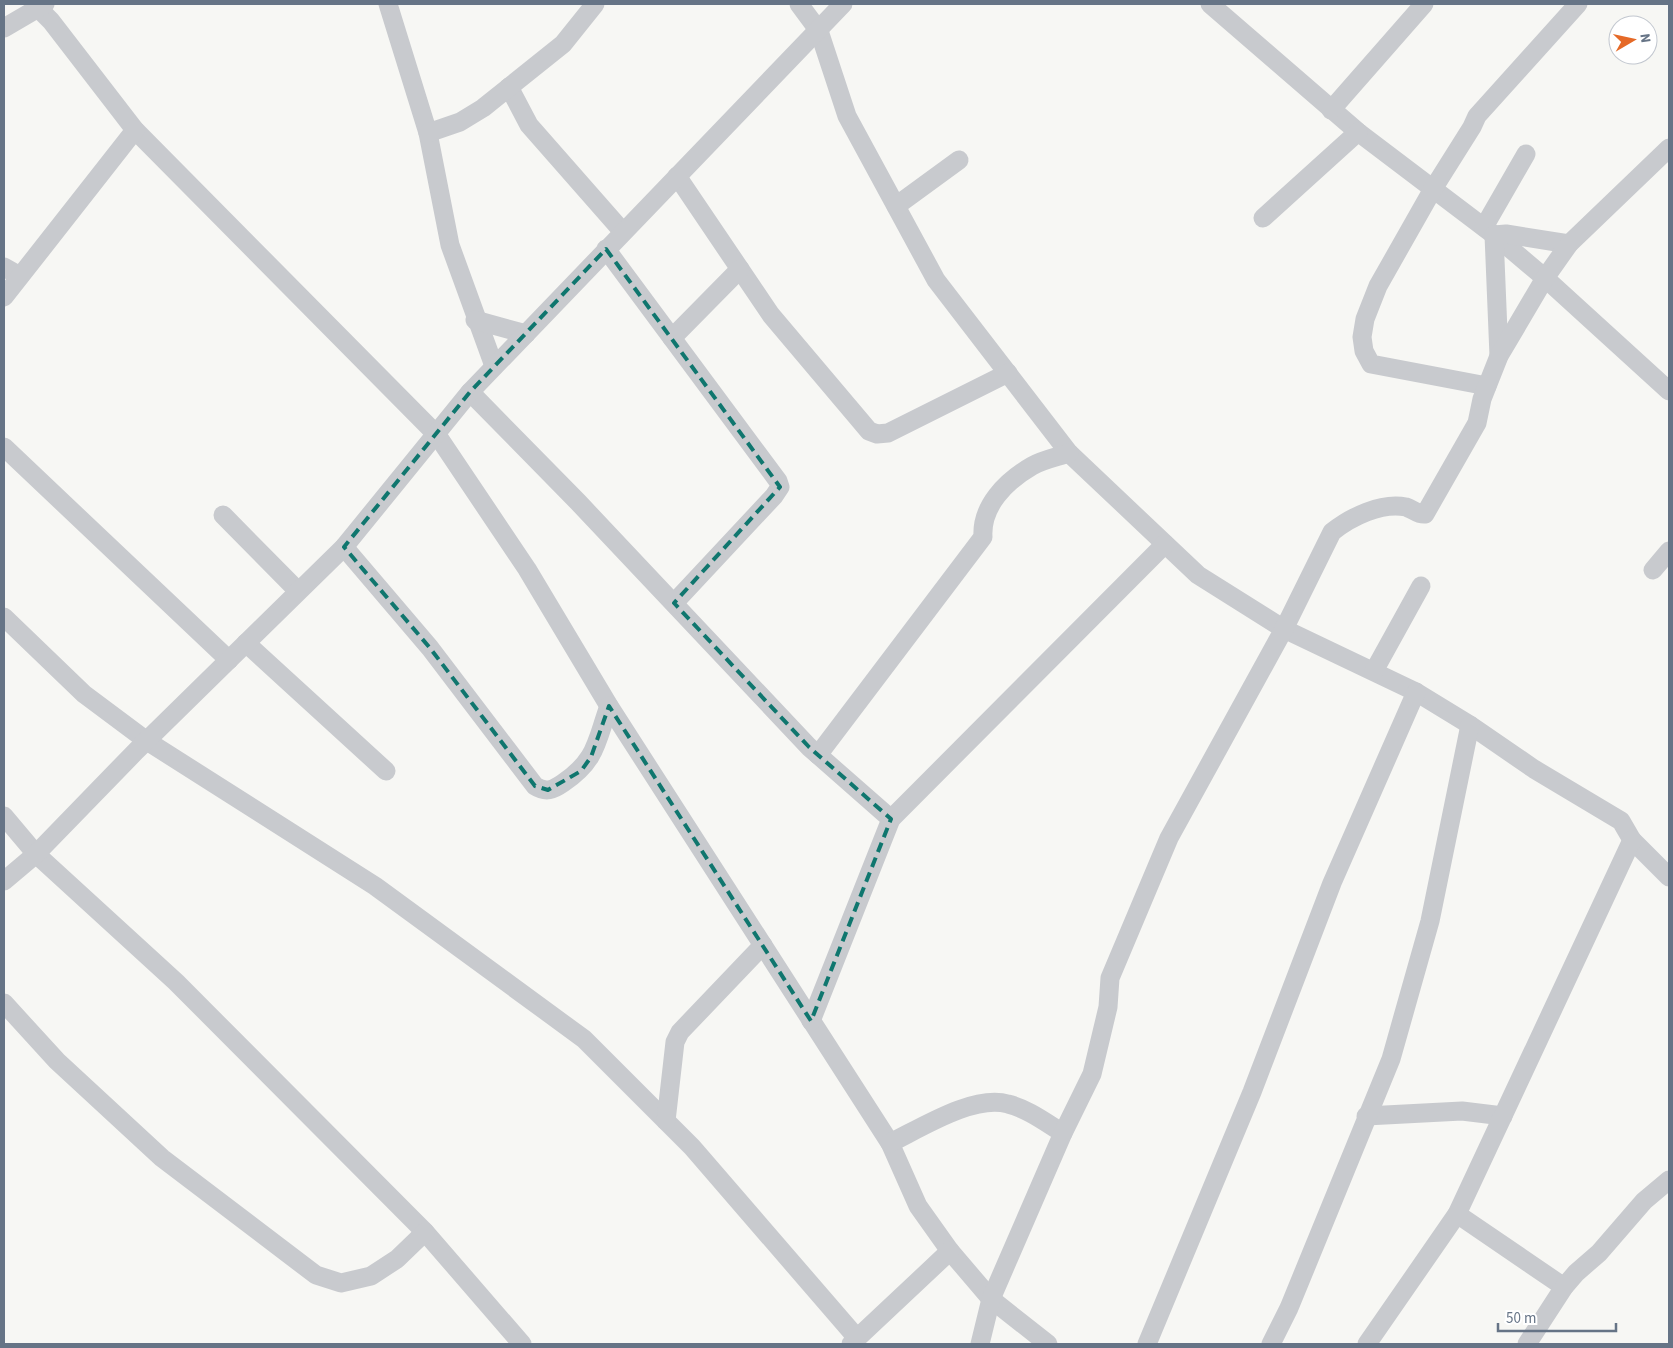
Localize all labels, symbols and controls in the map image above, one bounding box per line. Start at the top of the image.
north arrow [1608,15,1658,65]
text: N [1634,32,1655,44]
scale bar [1498,1300,1616,1332]
text: 50 m [1506,1308,1536,1329]

